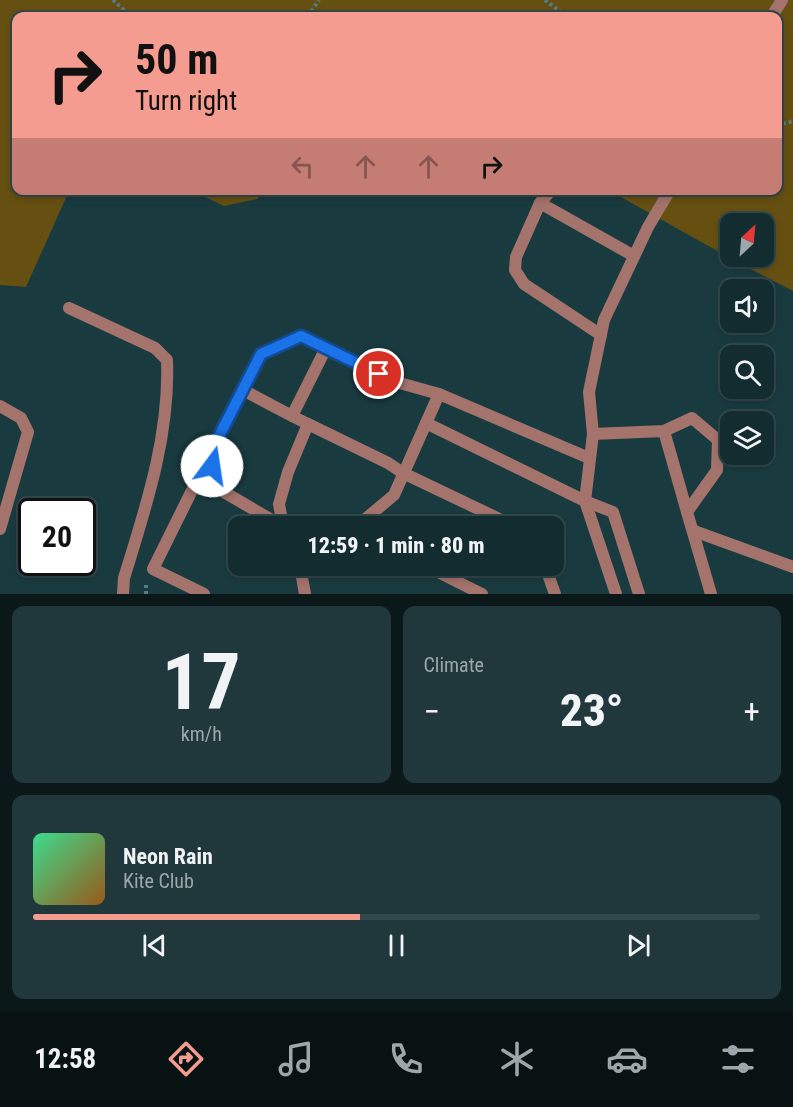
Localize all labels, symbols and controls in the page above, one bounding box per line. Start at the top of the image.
text: 50 m [135,35,218,84]
icon: right [36,36,114,114]
text: Turn right [135,85,237,117]
icon: left [286,150,319,183]
icon: ahead [349,150,382,183]
icon: ahead [412,150,445,183]
icon: right [475,150,508,183]
north arrow [720,213,774,267]
map controls [720,213,774,465]
button: sound [720,279,774,333]
button: search [720,345,774,399]
pin [353,348,404,399]
icon: arrive [362,357,395,390]
button: layers [720,411,774,465]
position arrow [180,434,244,498]
speed limit sign: 20 [18,498,96,576]
text: 12:59 · 1 min · 80 m [308,533,484,558]
text: 17 [162,637,241,728]
text: Climate [424,653,484,677]
text: 23° [560,684,624,737]
text: − [424,692,440,731]
text: + [744,692,760,731]
text: km/h [181,722,222,746]
text: Neon Rain [123,844,213,869]
text: Kite Club [123,869,194,893]
icon: previous [138,929,171,962]
icon: pause [380,929,413,962]
icon: next [622,929,655,962]
icon: directions [165,1038,207,1080]
icon: music [275,1038,317,1080]
icon: phone [385,1038,427,1080]
icon: climate [496,1038,538,1080]
icon: car [606,1038,648,1080]
icon: filters [717,1038,759,1080]
text: 12:58 [34,1043,96,1075]

